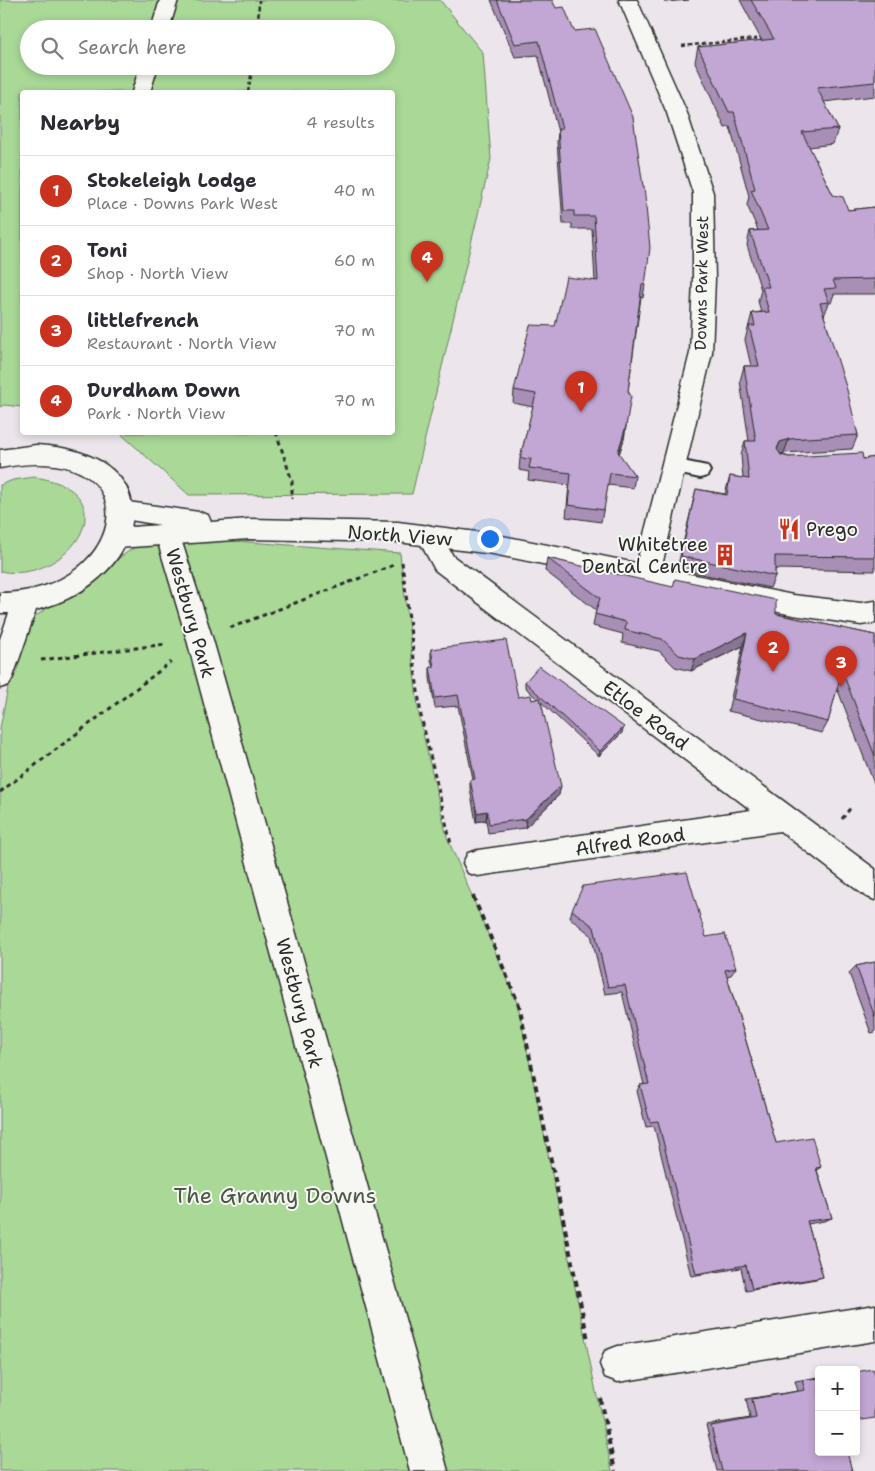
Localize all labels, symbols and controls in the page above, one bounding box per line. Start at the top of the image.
search box [20,20,395,75]
icon: search [38,34,66,62]
text: Search here [78,35,187,60]
text: Nearby [40,109,120,137]
text: 4 results [306,112,375,133]
text: Stokeleigh Lodge [87,168,257,193]
text: 1 [52,180,60,201]
text: 40 m [333,180,375,201]
text: Place · Downs Park West [87,193,278,214]
street label: Downs Park West [690,215,713,351]
text: Toni [87,238,127,263]
pin: 4 [411,241,443,282]
text: 2 [50,250,62,271]
text: 60 m [334,250,375,271]
text: Shop · North View [87,263,228,284]
text: littlefrench [87,308,199,333]
text: 3 [50,320,62,341]
text: 70 m [334,320,375,341]
text: Restaurant · North View [87,333,277,354]
pin: 1 [565,371,597,412]
text: Durdham Down [87,378,240,403]
text: 4 [50,390,62,411]
text: 70 m [334,390,375,411]
text: Park · North View [87,403,225,424]
restaurant icon: Prego [776,516,802,542]
place label: Prego [806,517,858,542]
street label: North View [347,519,453,552]
your location [477,526,503,552]
place label: Whitetree Dental Centre [582,532,708,579]
building icon: Whitetree Dental Centre [712,542,738,568]
street label: Westbury Park [160,545,221,681]
pin: 2 [757,631,789,672]
pin: 3 [825,646,857,687]
street label: Etloe Road [598,675,694,756]
street label: Alfred Road [574,821,687,862]
street label: Westbury Park [270,935,329,1071]
park label: The Granny Downs [174,1181,376,1210]
map controls [815,1366,860,1456]
button: + [815,1366,860,1411]
button: − [815,1411,860,1456]

